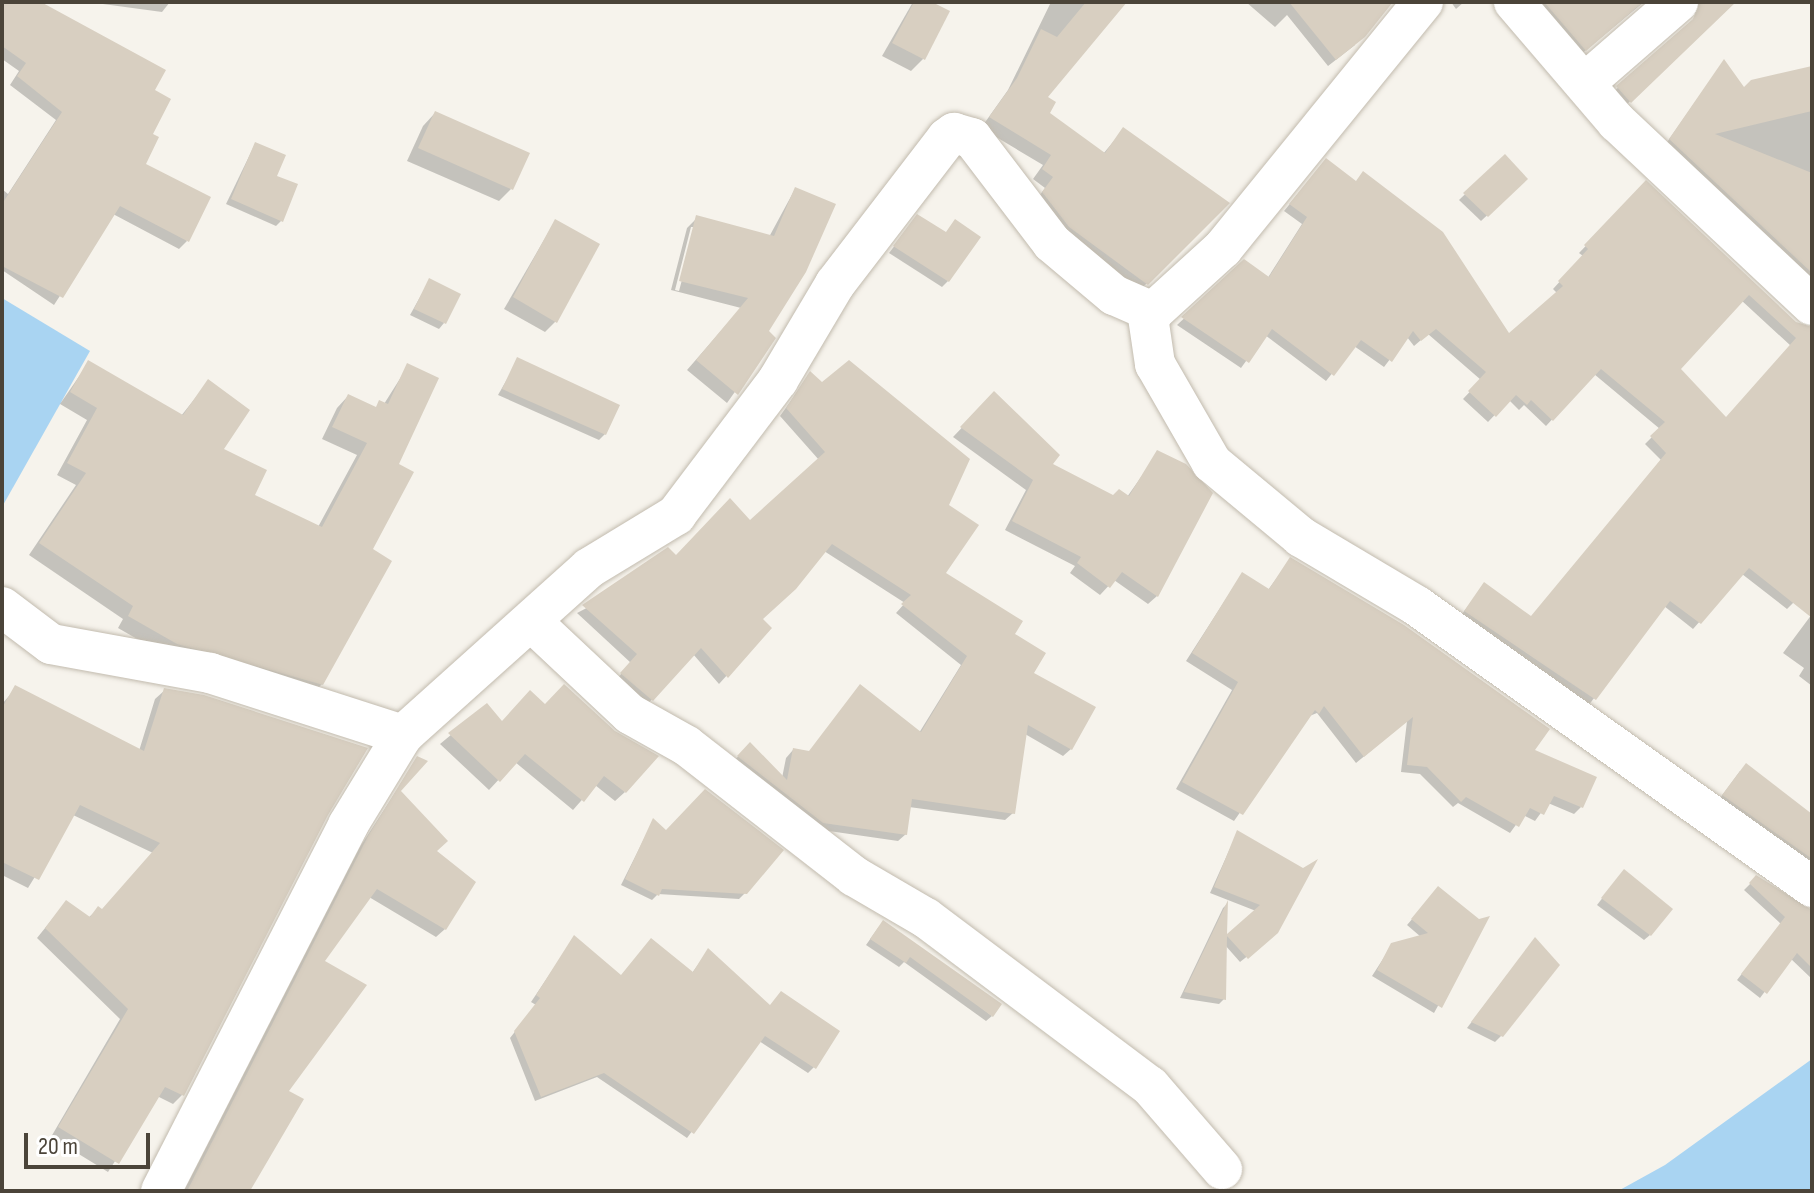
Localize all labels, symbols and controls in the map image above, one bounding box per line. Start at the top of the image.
scale bar [28,1117,154,1167]
text: 20 m [38,1132,78,1161]

